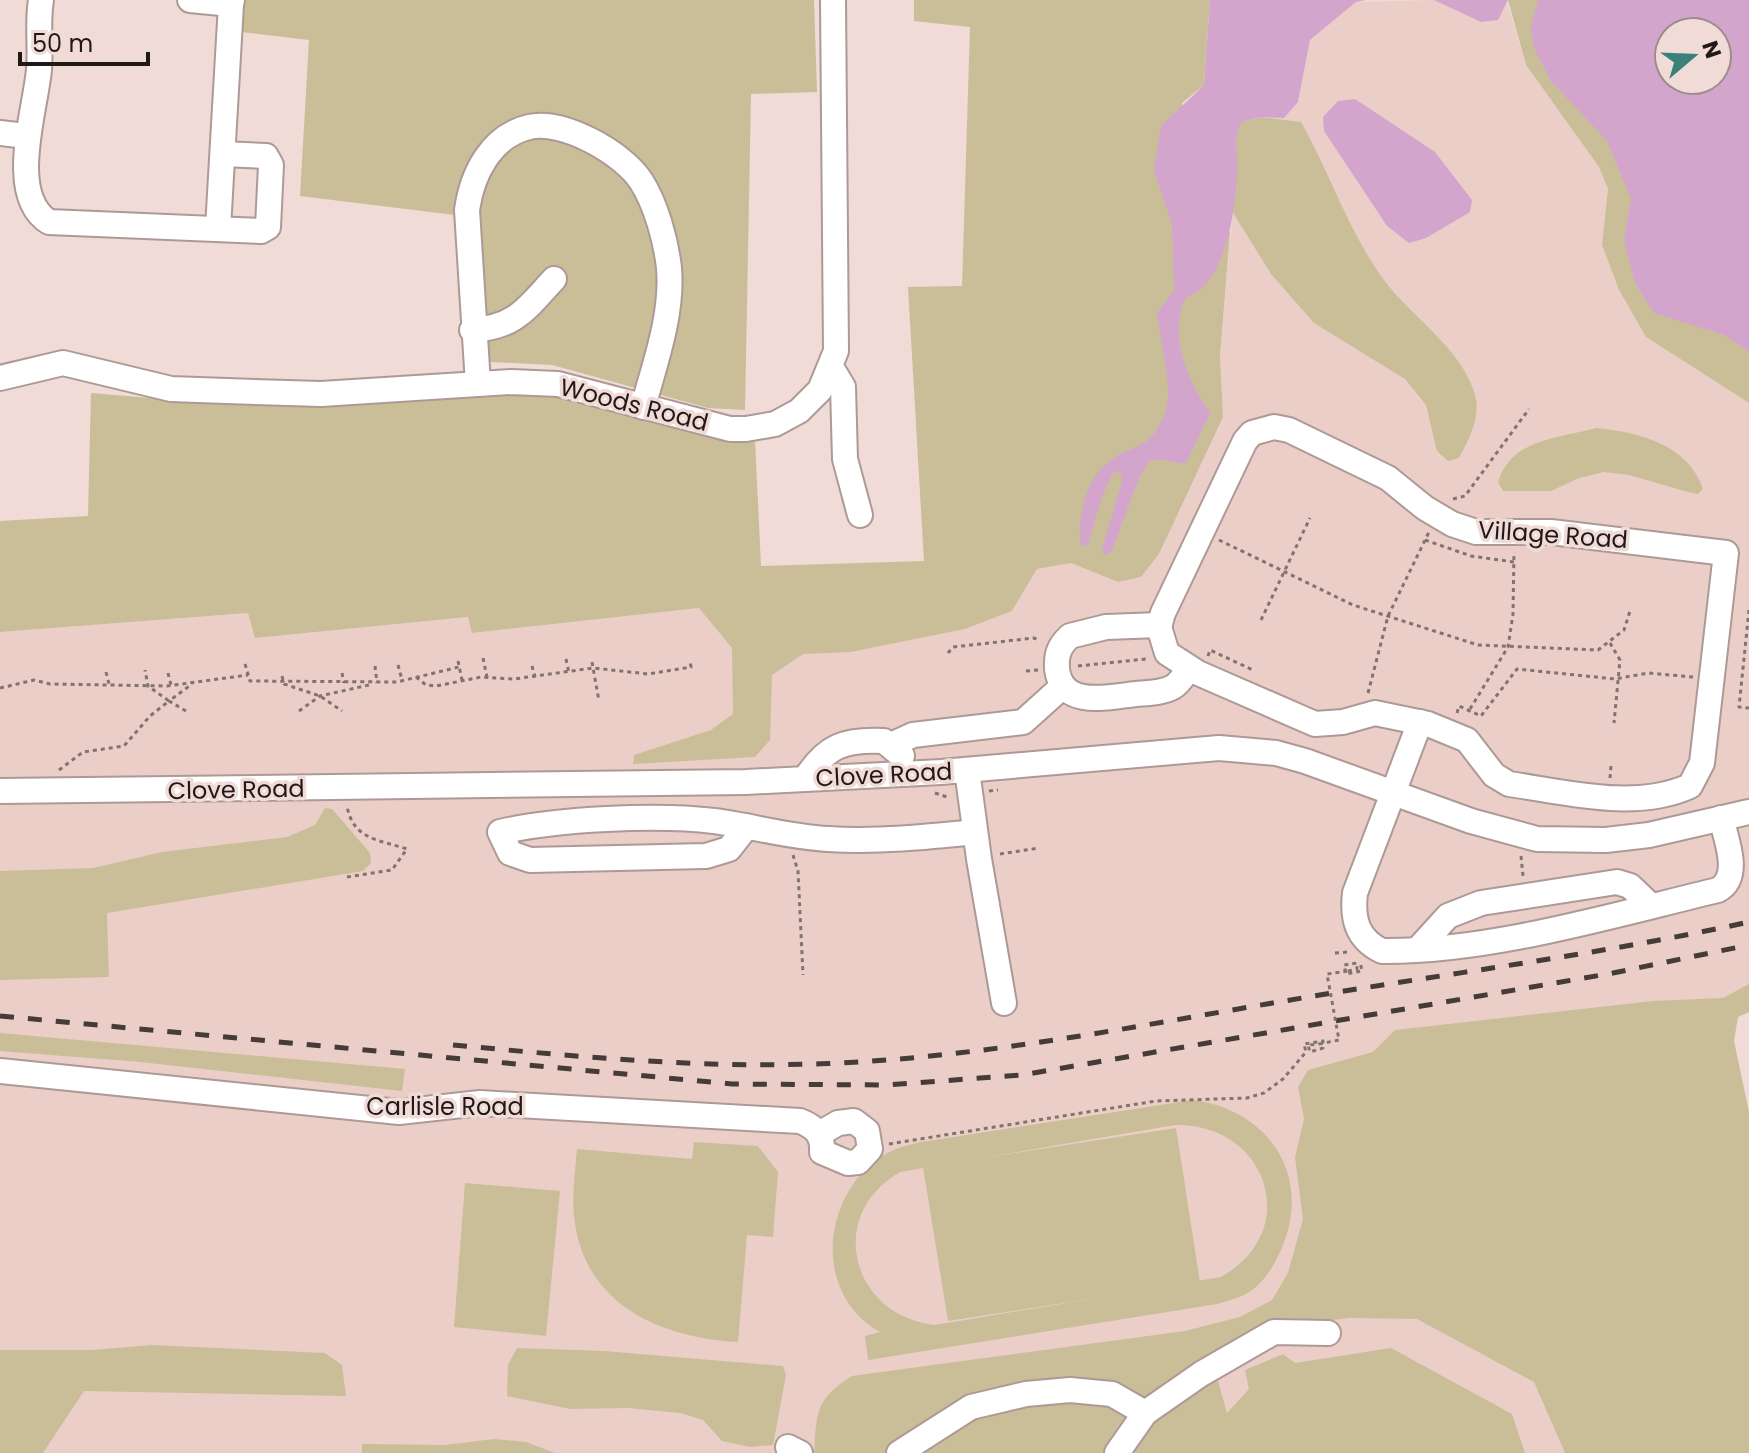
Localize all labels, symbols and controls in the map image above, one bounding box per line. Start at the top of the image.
scale bar [20,16,148,66]
north arrow [1653,16,1733,96]
text: 50 m [32,27,93,60]
text: N [1694,37,1729,63]
street label: Woods Road [557,370,712,439]
street label: Village Road [1477,513,1629,556]
street label: Clove Road [815,754,953,795]
street label: Clove Road [167,772,305,807]
street label: Carlisle Road [366,1090,524,1123]

